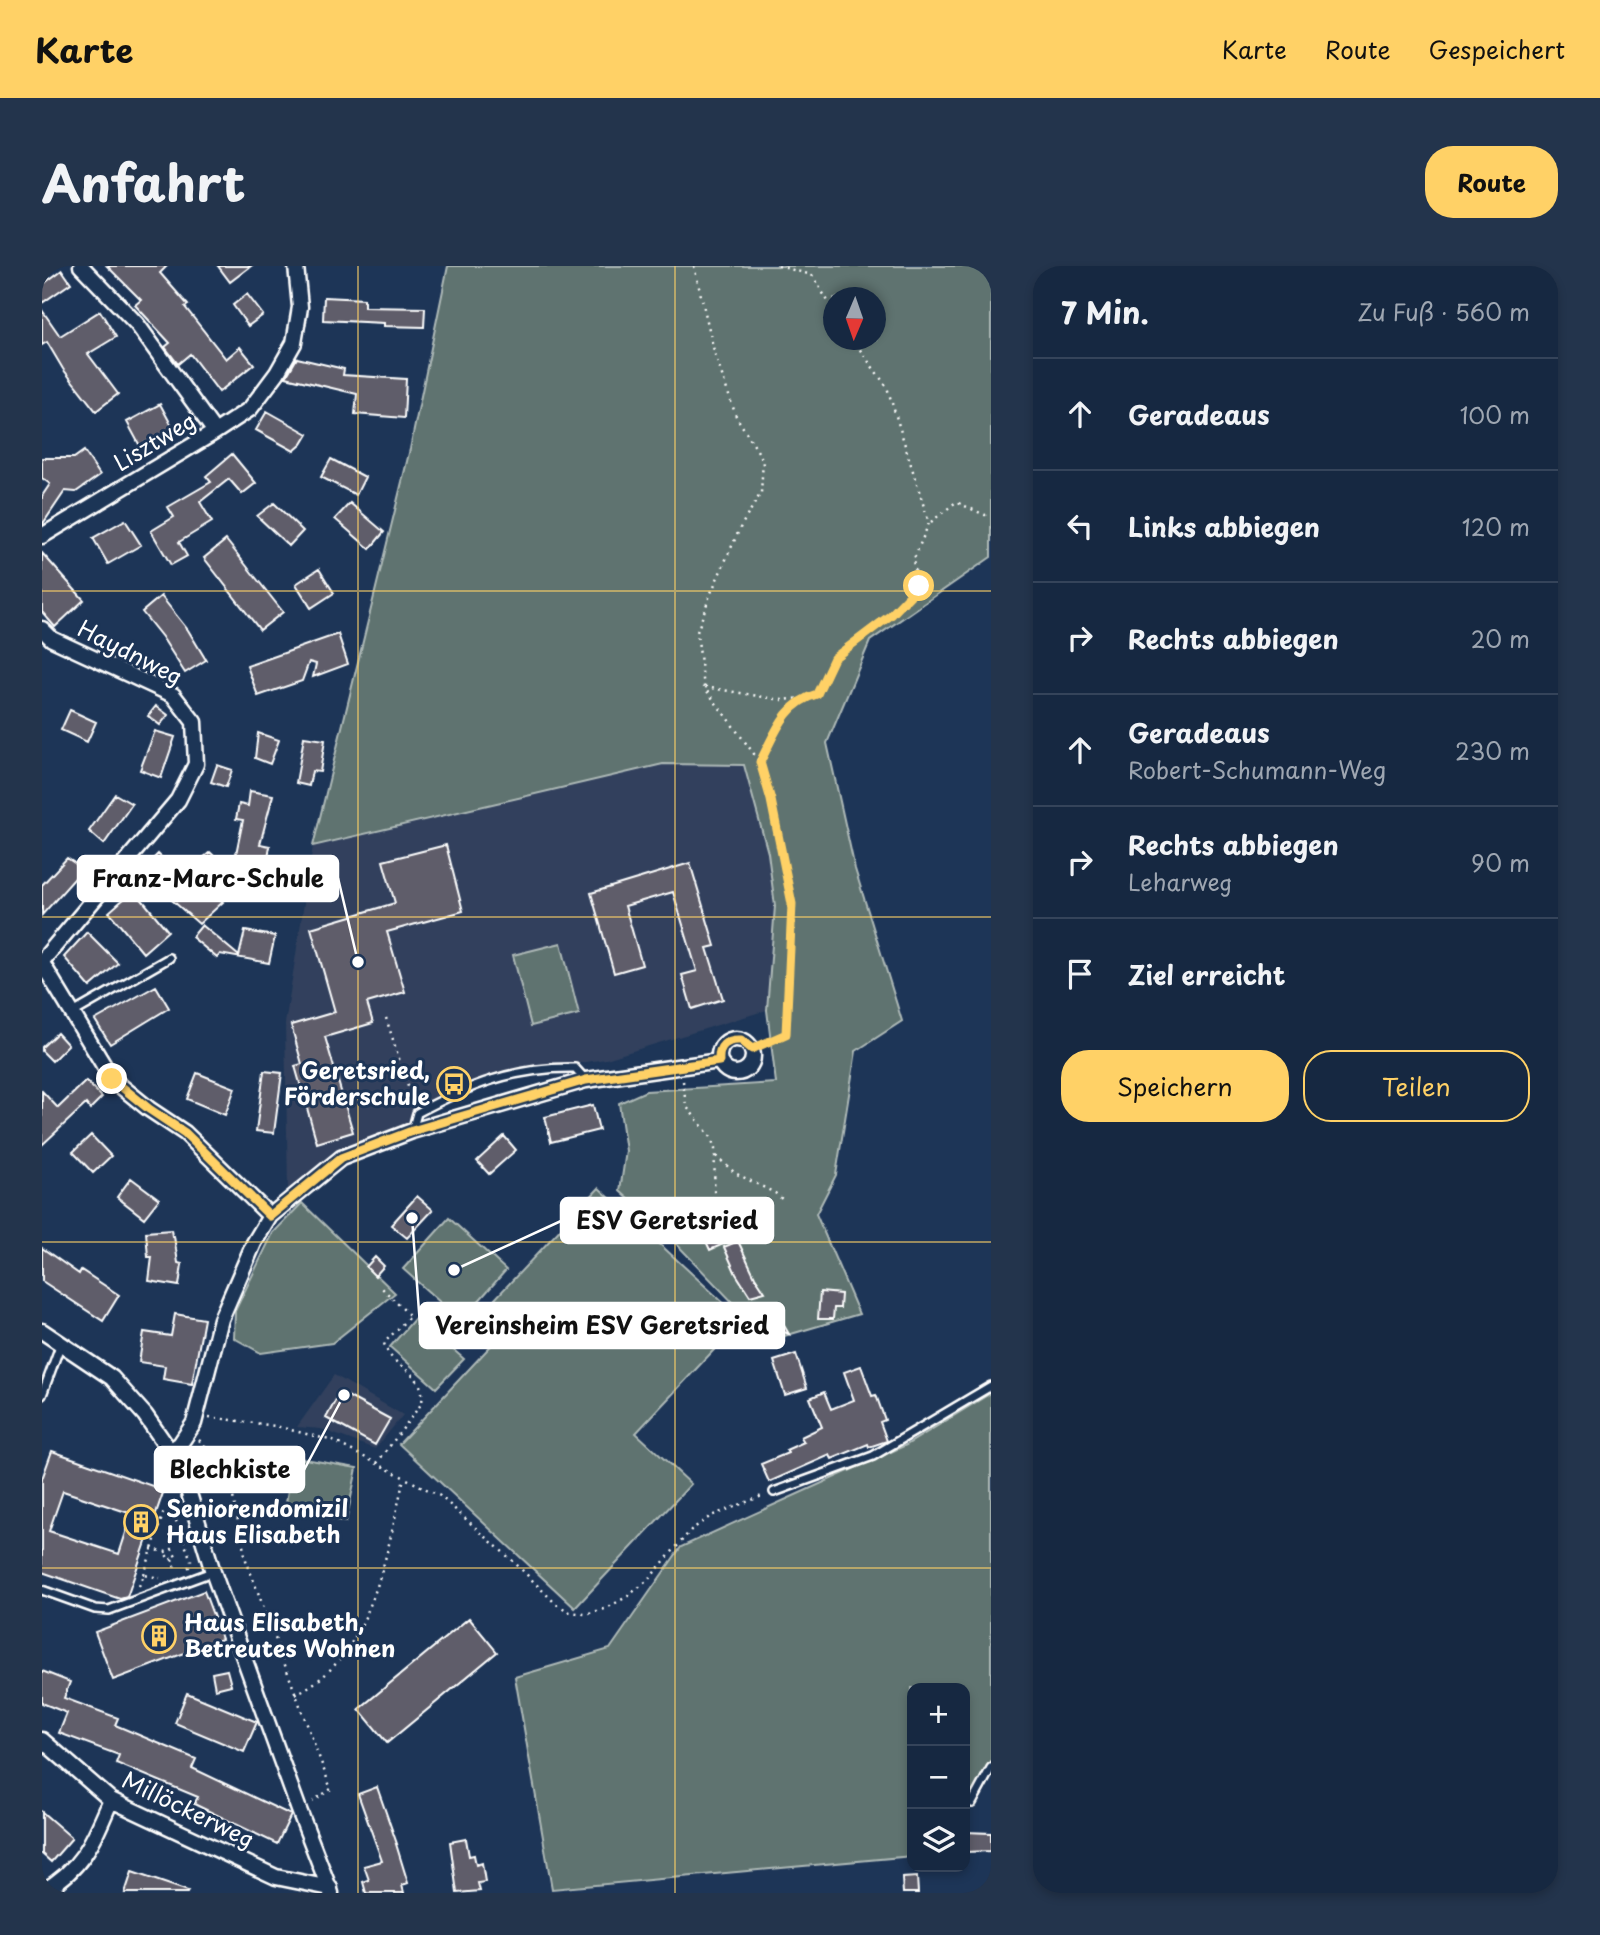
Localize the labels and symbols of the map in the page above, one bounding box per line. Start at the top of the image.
north arrow [823,287,886,350]
street label: Lisztweg [106,402,202,479]
route start [903,570,934,601]
street label: Haydnweg [72,610,189,693]
callout: Franz-Marc-Schule [78,856,338,901]
text: Franz-Marc-Schule [92,859,324,895]
place label: Geretsried, Förderschule [284,1052,430,1113]
route end [96,1063,127,1094]
bus stop icon: Geretsried, Förderschule [435,1065,473,1103]
callout: ESV Geretsried [561,1198,773,1243]
text: ESV Geretsried [576,1201,758,1237]
callout: Vereinsheim ESV Geretsried [420,1303,784,1348]
text: Vereinsheim ESV Geretsried [435,1306,769,1342]
callout: Blechkiste [155,1447,304,1492]
text: Blechkiste [169,1450,291,1486]
place label: Seniorendomizil Haus Elisabeth [166,1490,348,1551]
building icon: Seniorendomizil Haus Elisabeth [122,1503,160,1541]
place label: Haus Elisabeth, Betreutes Wohnen [184,1604,395,1665]
building icon: Haus Elisabeth, Betreutes Wohnen [140,1617,178,1655]
street label: Millöckerweg [116,1761,261,1856]

